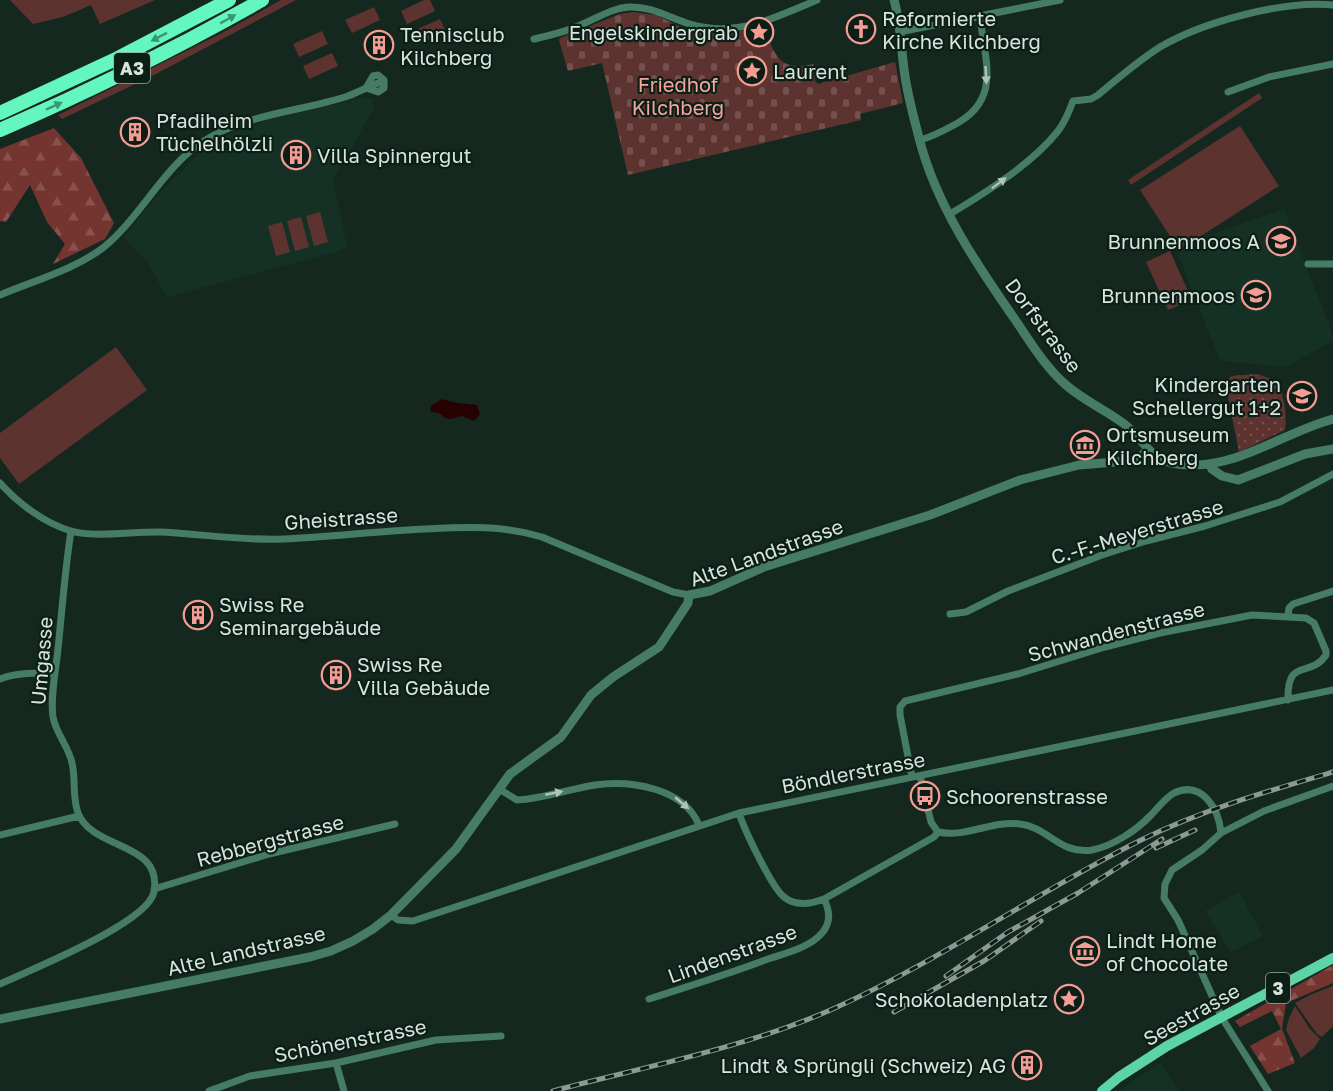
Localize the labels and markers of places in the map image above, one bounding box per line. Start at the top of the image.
place label: Reformierte Kirche Kilchberg [882,6,1041,53]
church icon: Reformierte Kirche Kilchberg [845,13,877,45]
place icon: Engelskindergrab [743,16,775,48]
place label: Engelskindergrab [569,20,738,44]
place label: Tennisclub Kilchberg [400,22,504,69]
building icon: Tennisclub Kilchberg [363,29,395,61]
place icon: Laurent [736,55,768,87]
place label: Laurent [773,59,847,83]
place label: Pfadiheim Tüchelhölzli [156,108,273,155]
building icon: Pfadiheim Tüchelhölzli [119,116,151,148]
building icon: Villa Spinnergut [280,139,312,171]
place label: Villa Spinnergut [317,143,472,167]
school or university icon: Brunnenmoos A [1265,225,1297,257]
place label: Brunnenmoos A [1108,229,1260,253]
school or university icon: Brunnenmoos [1240,279,1272,311]
place label: Brunnenmoos [1101,283,1235,307]
place label: Kindergarten Schellergut 1+2 [1132,372,1281,419]
school or university icon: Kindergarten Schellergut 1+2 [1286,380,1318,412]
place label: Ortsmuseum Kilchberg [1106,422,1229,469]
museum icon: Ortsmuseum Kilchberg [1069,429,1101,461]
place label: Swiss Re Seminargebäude [219,592,381,639]
building icon: Swiss Re Seminargebäude [182,599,214,631]
place label: Swiss Re Villa Gebäude [357,652,490,699]
building icon: Swiss Re Villa Gebäude [320,659,352,691]
bus stop icon: Schoorenstrasse [909,780,941,812]
place label: Schoorenstrasse [946,784,1108,808]
place label: Lindt Home of Chocolate [1106,928,1228,975]
museum icon: Lindt Home of Chocolate [1069,935,1101,967]
place icon: Schokoladenplatz [1053,983,1085,1015]
place label: Schokoladenplatz [875,987,1048,1011]
building icon: Lindt & Sprüngli (Schweiz) AG [1011,1049,1043,1081]
place label: Lindt & Sprüngli (Schweiz) AG [721,1053,1006,1077]

